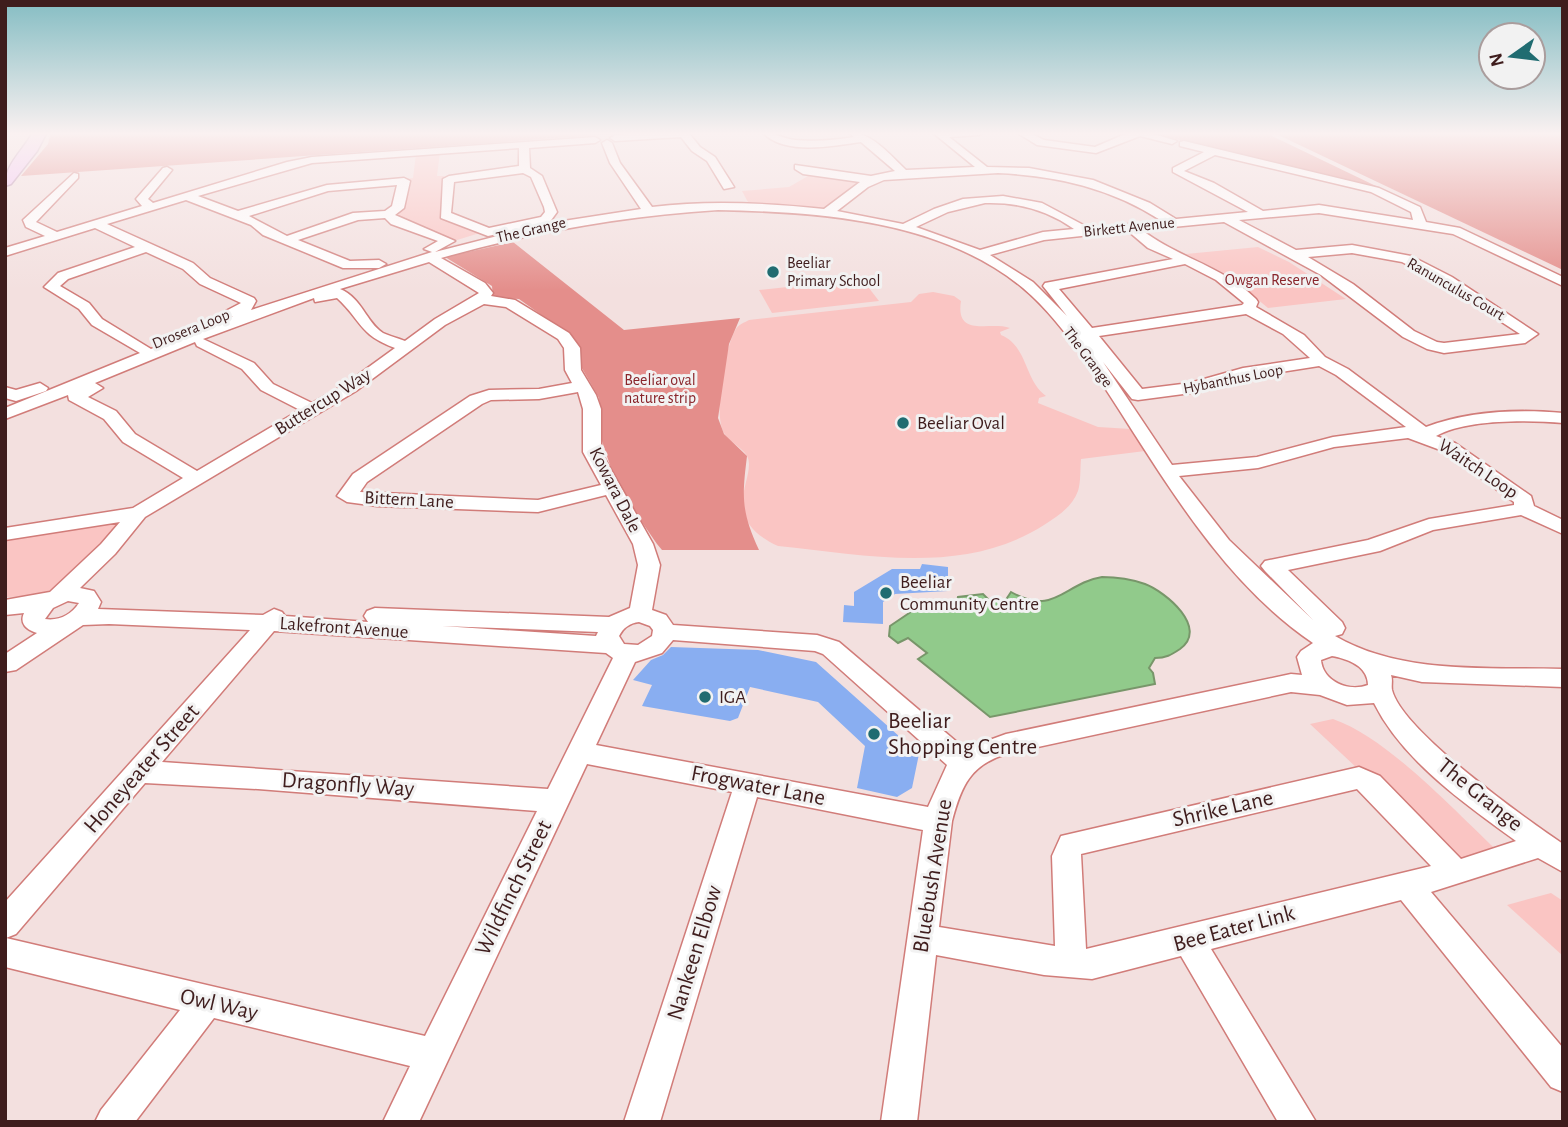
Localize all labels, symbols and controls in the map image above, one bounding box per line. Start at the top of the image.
north arrow [1477,21,1547,91]
text: N [1486,51,1508,68]
street label: The Grange [495,214,567,246]
street label: Birkett Avenue [1083,214,1175,240]
place label: Beeliar Primary School [787,255,880,290]
street label: Ranunculus Court [1405,255,1507,323]
marker: Beeliar Primary School [765,264,781,280]
park label: Owgan Reserve [1225,272,1319,288]
street label: Drosera Loop [150,306,232,352]
street label: The Grange [1060,324,1116,390]
street label: Hybanthus Loop [1182,361,1285,398]
street label: Buttercup Way [272,365,374,439]
park label: Beeliar oval nature strip [624,372,696,406]
place label: Beeliar Oval [917,414,1005,433]
marker: Beeliar Oval [895,415,911,431]
street label: Waitch Loop [1435,436,1521,502]
street label: Kowara Dale [586,444,644,536]
street label: Bittern Lane [364,488,454,512]
place label: Beeliar Community Centre [900,573,1039,614]
marker: Beeliar Community Centre [878,585,894,601]
street label: Lakefront Avenue [279,614,409,642]
place label: IGA [719,688,746,707]
marker: IGA [697,689,713,705]
street label: Honeyeater Street [80,700,204,838]
place label: Beeliar Shopping Centre [888,710,1037,759]
marker: Beeliar Shopping Centre [866,726,882,742]
street label: The Grange [1433,754,1527,836]
street label: Frogwater Lane [689,762,827,810]
street label: Dragonfly Way [281,769,415,801]
street label: Shrike Lane [1171,786,1275,832]
street label: Bluebush Avenue [910,798,956,954]
street label: Wildfinch Street [471,816,557,959]
street label: Nankeen Elbow [664,882,727,1023]
street label: Bee Eater Link [1171,902,1298,956]
street label: Owl Way [178,985,260,1025]

